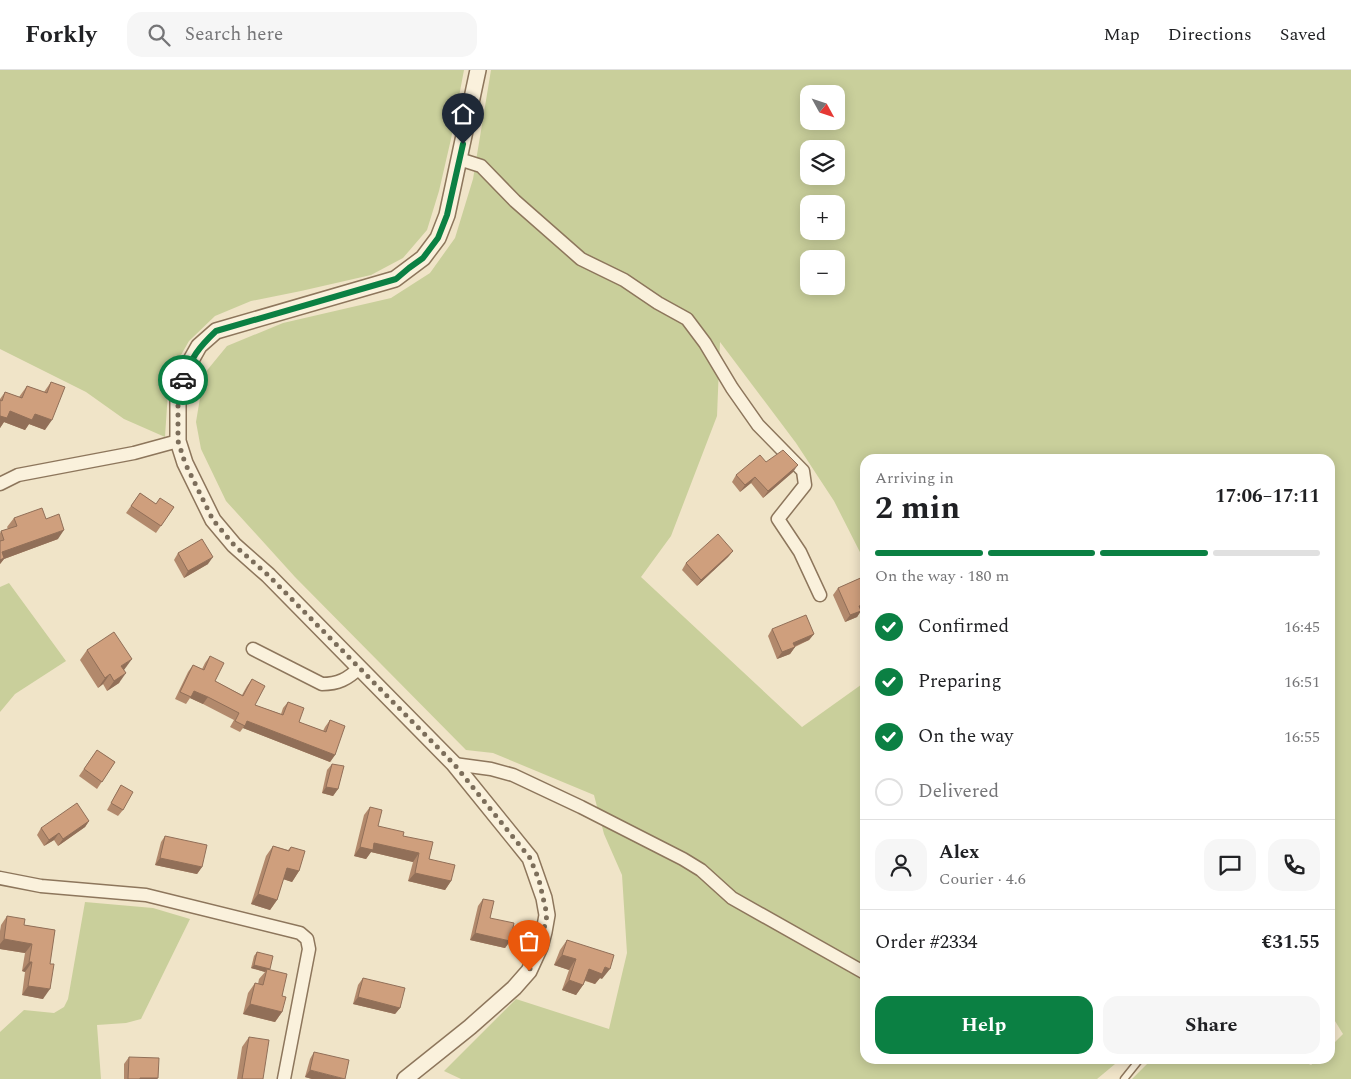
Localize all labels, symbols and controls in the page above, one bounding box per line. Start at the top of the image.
search box [127,12,477,57]
text: Forkly [25,17,97,53]
text: Search here [185,20,283,49]
icon: search [145,21,173,49]
text: Map [1104,21,1140,48]
text: Directions [1168,21,1252,48]
text: Saved [1280,21,1326,48]
north arrow [800,85,845,130]
map controls [800,85,845,295]
pin [442,93,484,144]
icon: home [449,100,477,128]
button: layers [800,140,845,185]
button: + [800,195,845,240]
button: − [800,250,845,295]
courier [158,355,208,405]
icon: car [169,366,197,394]
text: Arriving in [875,466,954,490]
text: 17:06–17:11 [1215,482,1320,511]
text: 2 min [875,484,960,533]
text: On the way · 180 m [875,564,1009,588]
text: Confirmed [918,612,1009,641]
icon: check [875,613,903,641]
text: 16:45 [1284,615,1320,639]
text: Preparing [918,667,1002,696]
icon: check [875,668,903,696]
text: 16:51 [1284,670,1320,694]
text: On the way [918,722,1014,751]
icon: check [875,723,903,751]
text: 16:55 [1284,725,1320,749]
text: Delivered [918,777,999,806]
text: Alex [939,838,980,867]
button: person [875,839,927,891]
button: chat [1204,839,1256,891]
button: phone [1268,839,1320,891]
text: Courier · 4.6 [939,867,1026,891]
pin [508,920,550,971]
icon: bag [515,927,543,955]
text: Order #2334 [875,928,978,957]
text: €31.55 [1262,928,1320,957]
button: Help [875,996,1093,1054]
button: Share [1103,996,1320,1054]

